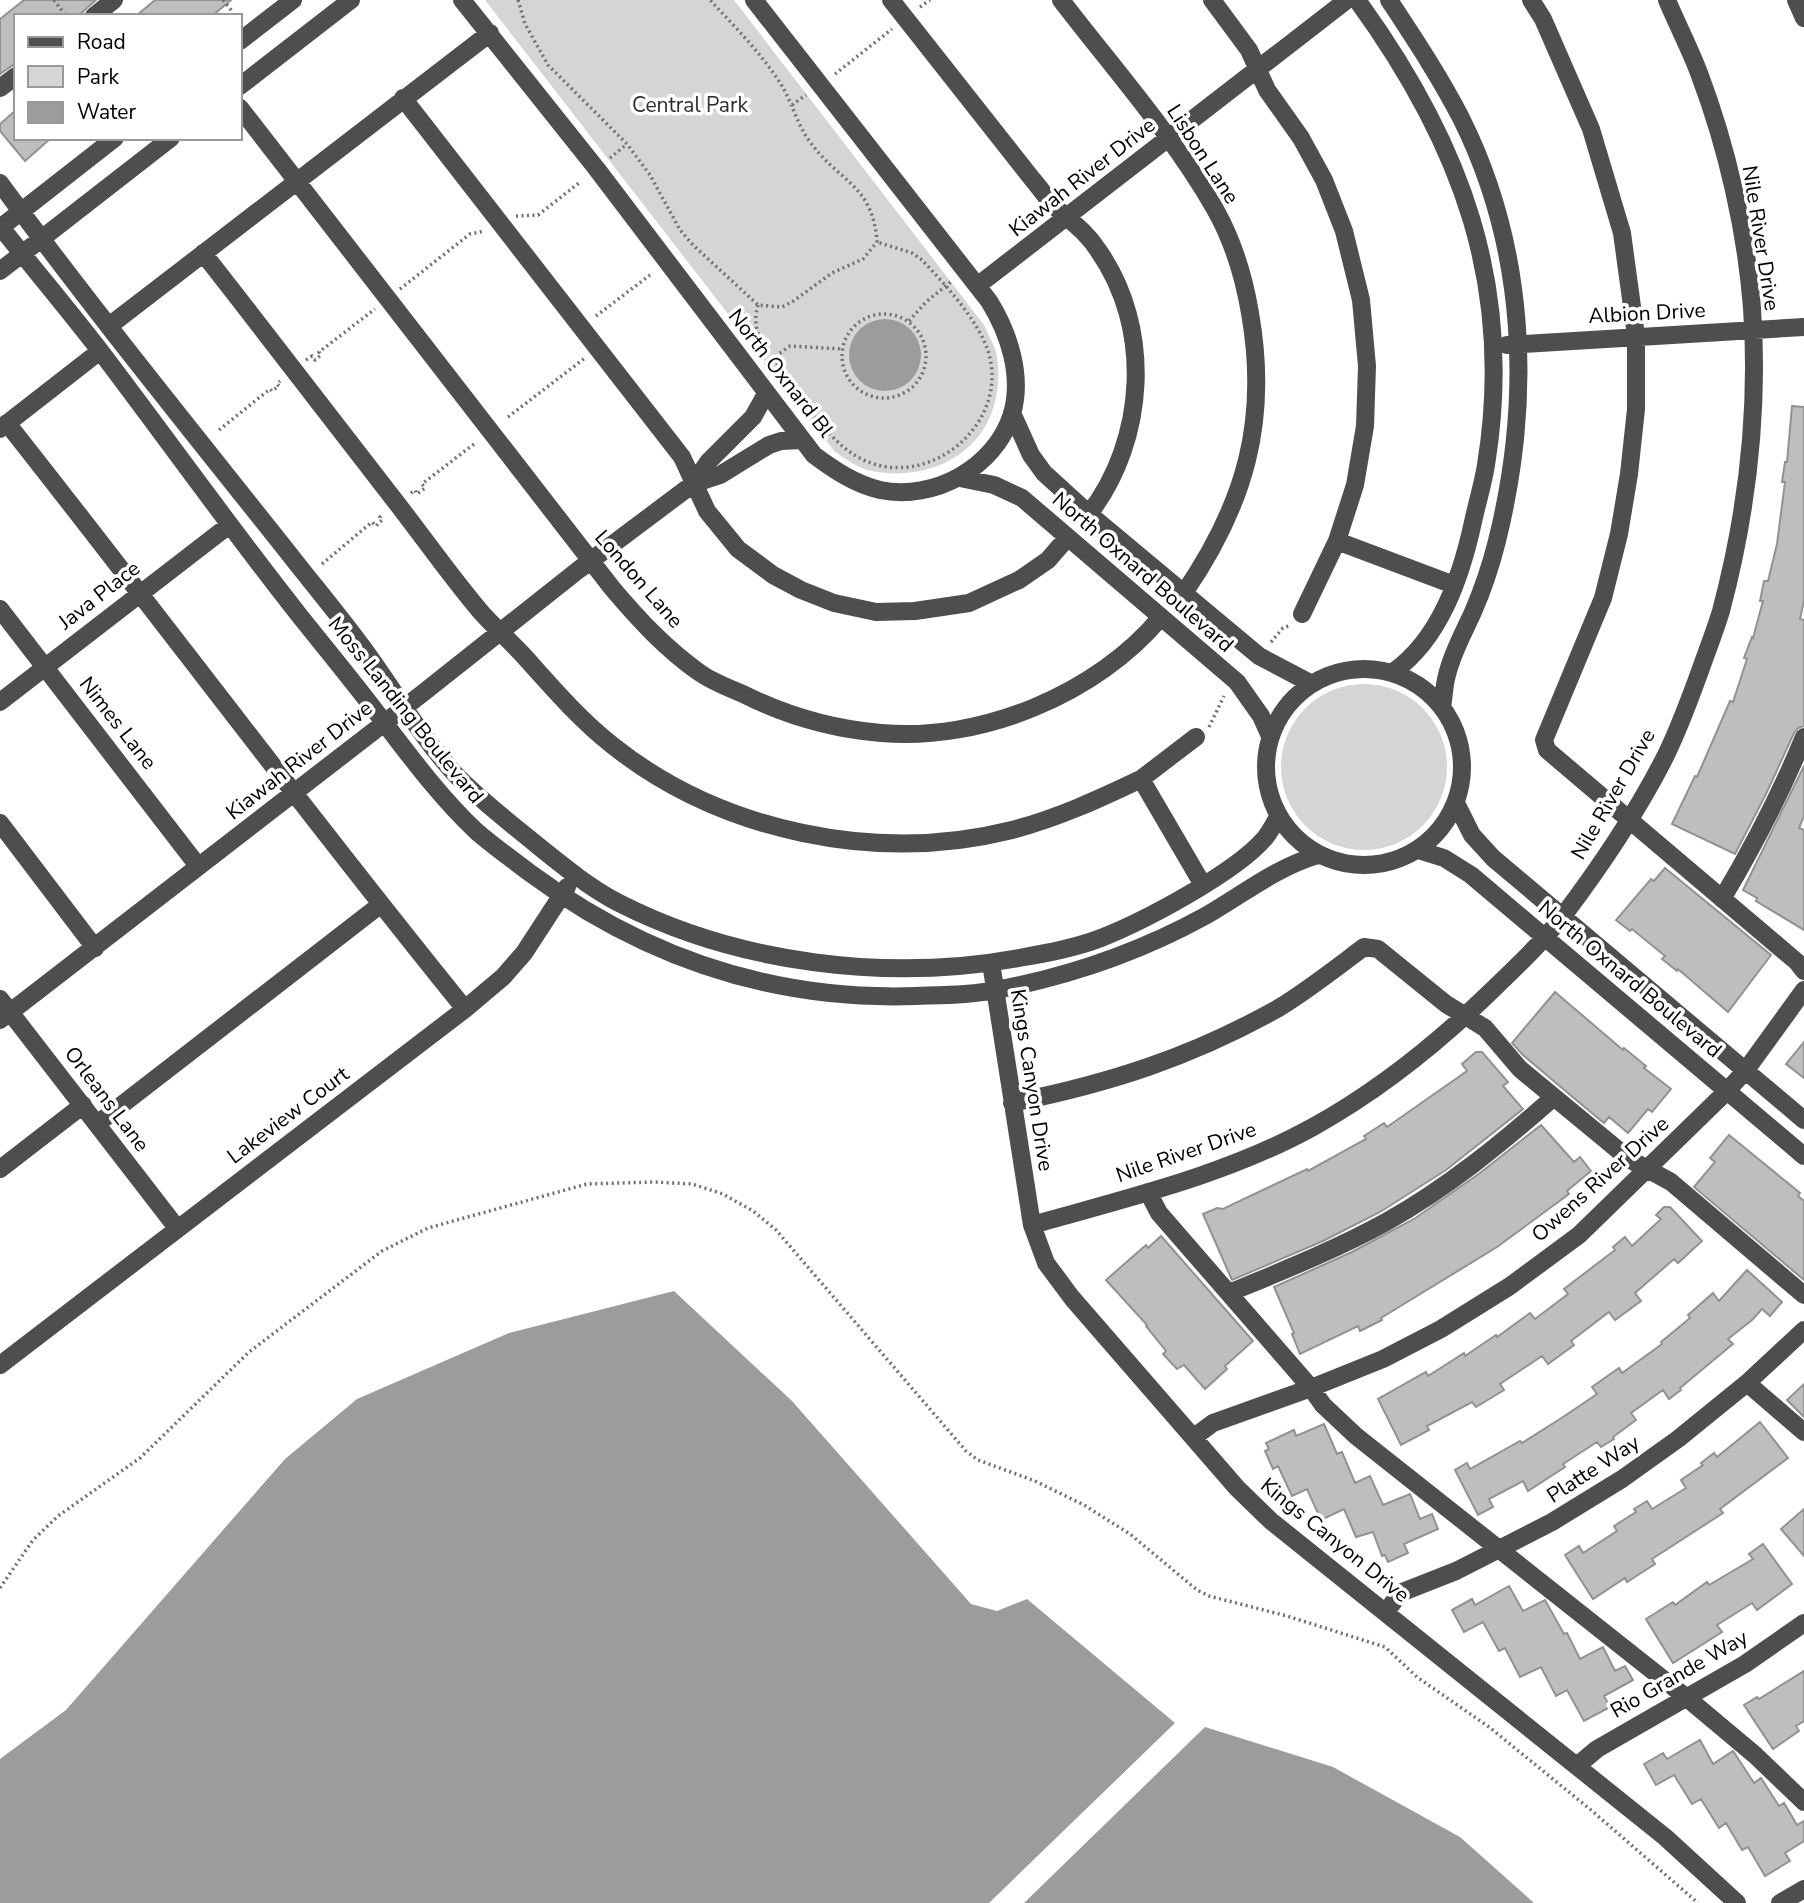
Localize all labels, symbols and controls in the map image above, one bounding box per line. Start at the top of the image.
legend [14,14,242,140]
text: Road [77,28,126,56]
text: Park [77,63,119,91]
park label: Central Park [632,91,748,119]
text: Water [77,98,136,126]
street label: Lisbon Lane [1160,99,1246,209]
street label: Kiawah River Drive [1003,111,1161,243]
street label: Nile River Drive [1736,163,1786,313]
street label: Albion Drive [1588,296,1706,330]
street label: North Oxnard Bl [722,303,840,444]
street label: North Oxnard Boulevard [1047,486,1239,658]
street label: London Lane [588,524,690,634]
street label: Java Place [52,554,146,636]
street label: Moss Landing Boulevard [322,611,490,809]
street label: Nimes Lane [73,671,163,775]
street label: Kiawah River Drive [220,694,378,826]
street label: Nile River Drive [1564,724,1662,864]
street label: North Oxnard Boulevard [1532,894,1728,1064]
street label: Kings Canyon Drive [1004,987,1060,1173]
street label: Orleans Lane [58,1041,156,1157]
street label: Lakeview Court [221,1060,355,1170]
street label: Owens River Drive [1525,1110,1675,1248]
street label: Nile River Drive [1112,1115,1260,1189]
street label: Platte Way [1541,1428,1645,1509]
street label: Kings Canyon Drive [1255,1471,1415,1609]
street label: Rio Grande Way [1605,1623,1753,1725]

